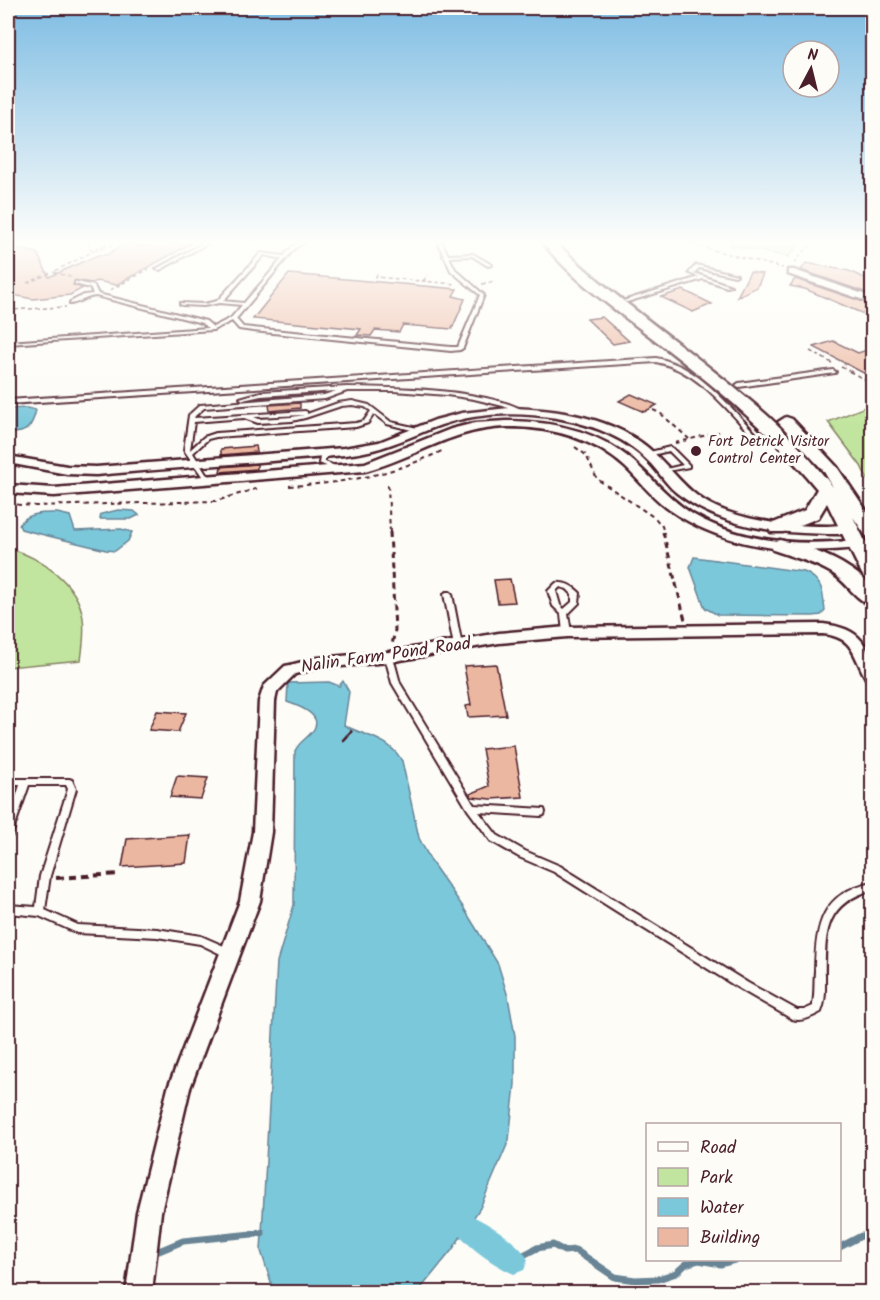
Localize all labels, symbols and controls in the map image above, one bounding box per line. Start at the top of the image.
north arrow [781,39,841,99]
text: N [806,43,819,69]
place label: Fort Detrick Visitor Control Center [708,430,830,471]
marker: Fort Detrick Visitor Control Center [689,444,703,458]
street label: Nalin Farm Pond Road [299,630,474,682]
legend [646,1123,841,1261]
text: Road [700,1134,737,1163]
text: Park [700,1164,733,1193]
text: Water [700,1194,745,1223]
text: Building [700,1224,760,1253]

